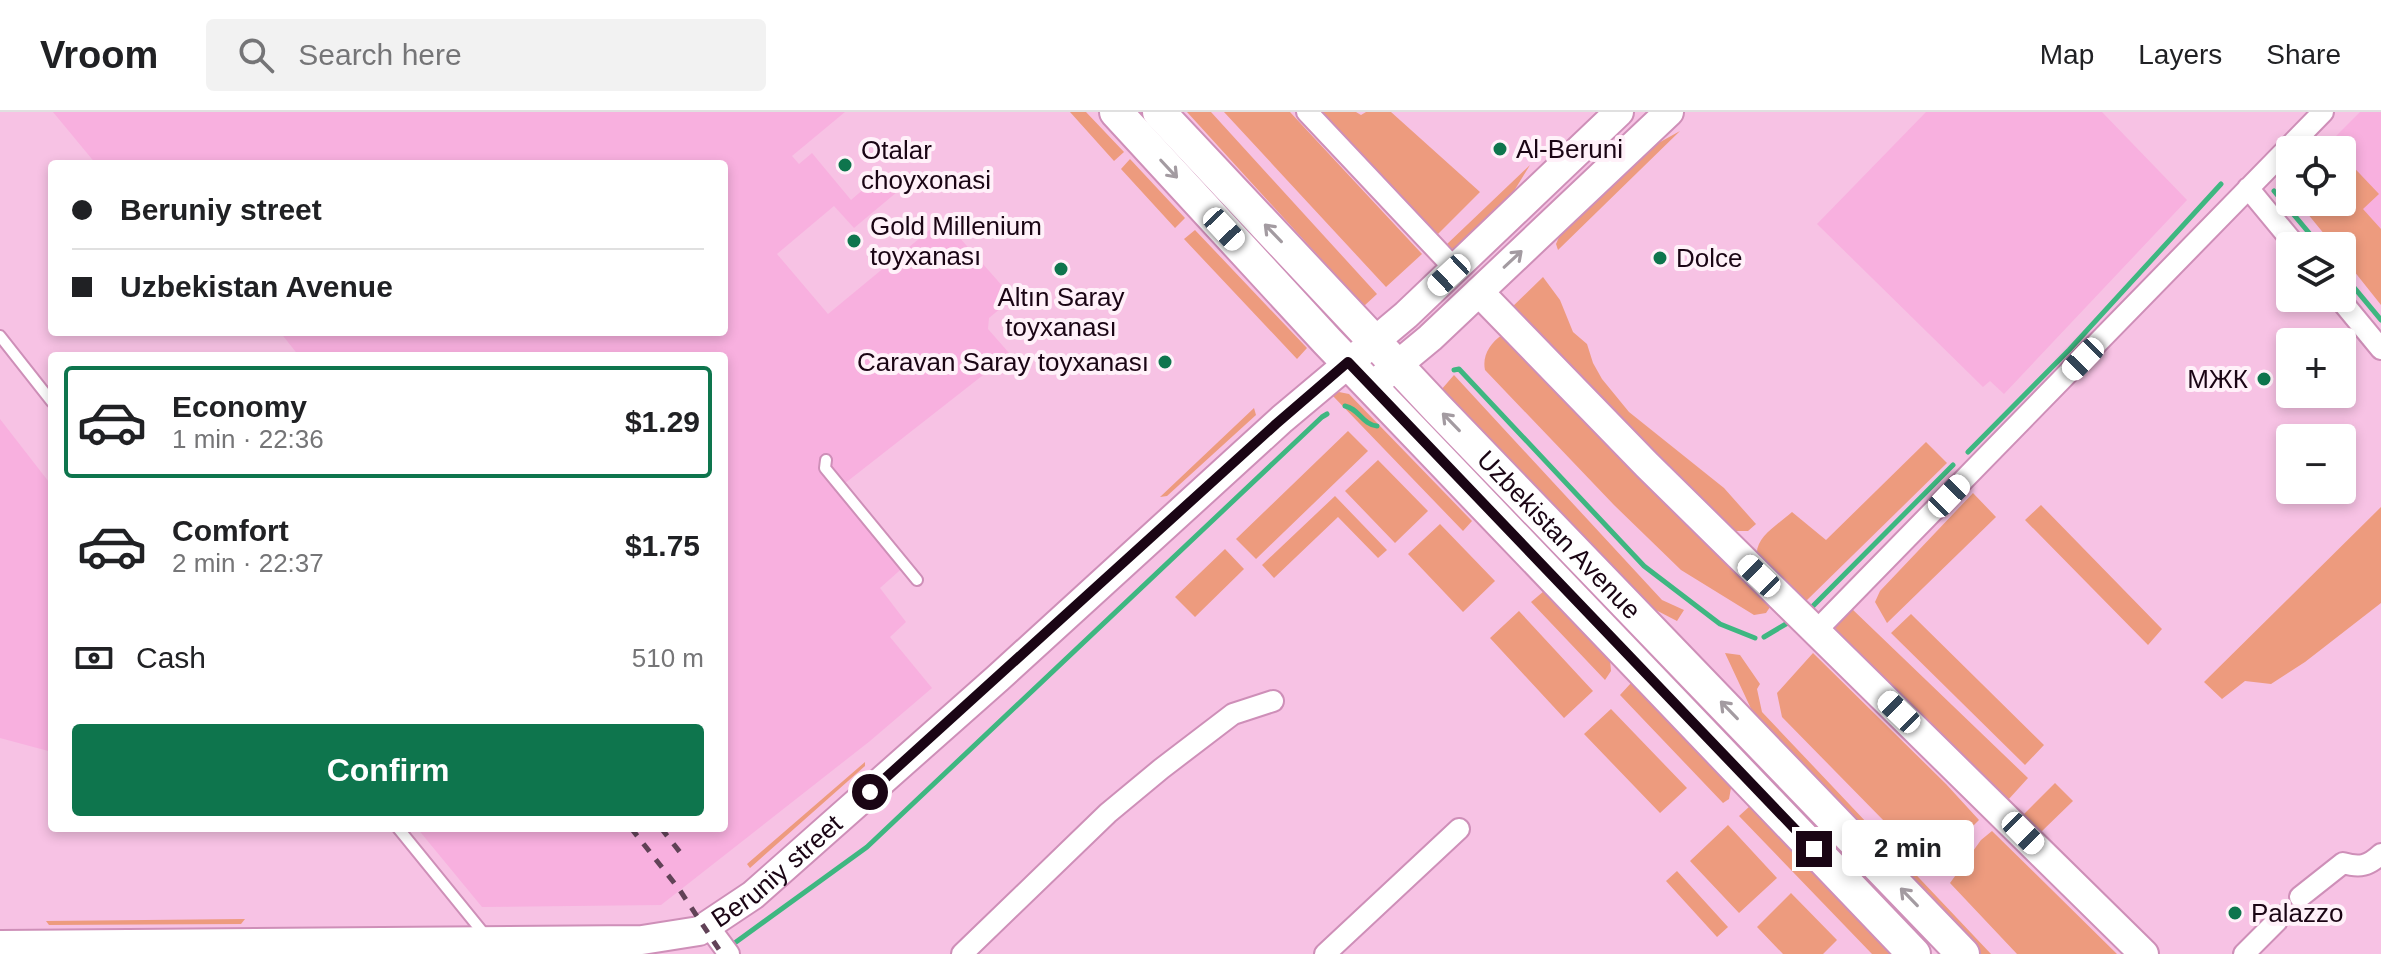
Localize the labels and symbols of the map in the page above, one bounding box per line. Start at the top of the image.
place label: Al-Beruni [1516,134,1623,164]
place label: Otalar choyxonasi [861,135,991,195]
marker: Al-Beruni [1491,140,1509,158]
marker: Otalar choyxonasi [836,156,854,174]
one-way arrow [1160,159,1178,179]
car [1199,203,1249,255]
place label: Gold Millenium toyxanası [870,211,1042,271]
one-way arrow [1263,223,1282,243]
marker: Gold Millenium toyxanası [845,232,863,250]
place label: Dolce [1676,243,1742,273]
marker: Dolce [1651,249,1669,267]
car [1423,250,1475,300]
one-way arrow [1503,251,1523,269]
marker: Altın Saray toyxanası [1052,260,1070,278]
place label: Altın Saray toyxanası [997,282,1125,342]
car [2058,333,2108,385]
place label: Caravan Saray toyxanası [857,347,1149,377]
marker: Caravan Saray toyxanası [1156,353,1174,371]
place label: МЖК [2187,364,2248,394]
marker: МЖК [2255,370,2273,388]
one-way arrow [1442,413,1461,433]
street label: Uzbekistan Avenue [1471,444,1647,625]
car [1924,470,1974,522]
car [1733,551,1785,601]
car [1873,687,1925,737]
one-way arrow [1719,700,1738,720]
route start [852,774,888,810]
street label: Beruniy street [706,808,849,933]
car [1998,808,2048,858]
callout: 2 min [1842,821,1974,877]
route end [1796,831,1832,867]
one-way arrow [1900,888,1919,908]
place label: Palazzo [2251,898,2344,928]
marker: Palazzo [2226,904,2244,922]

